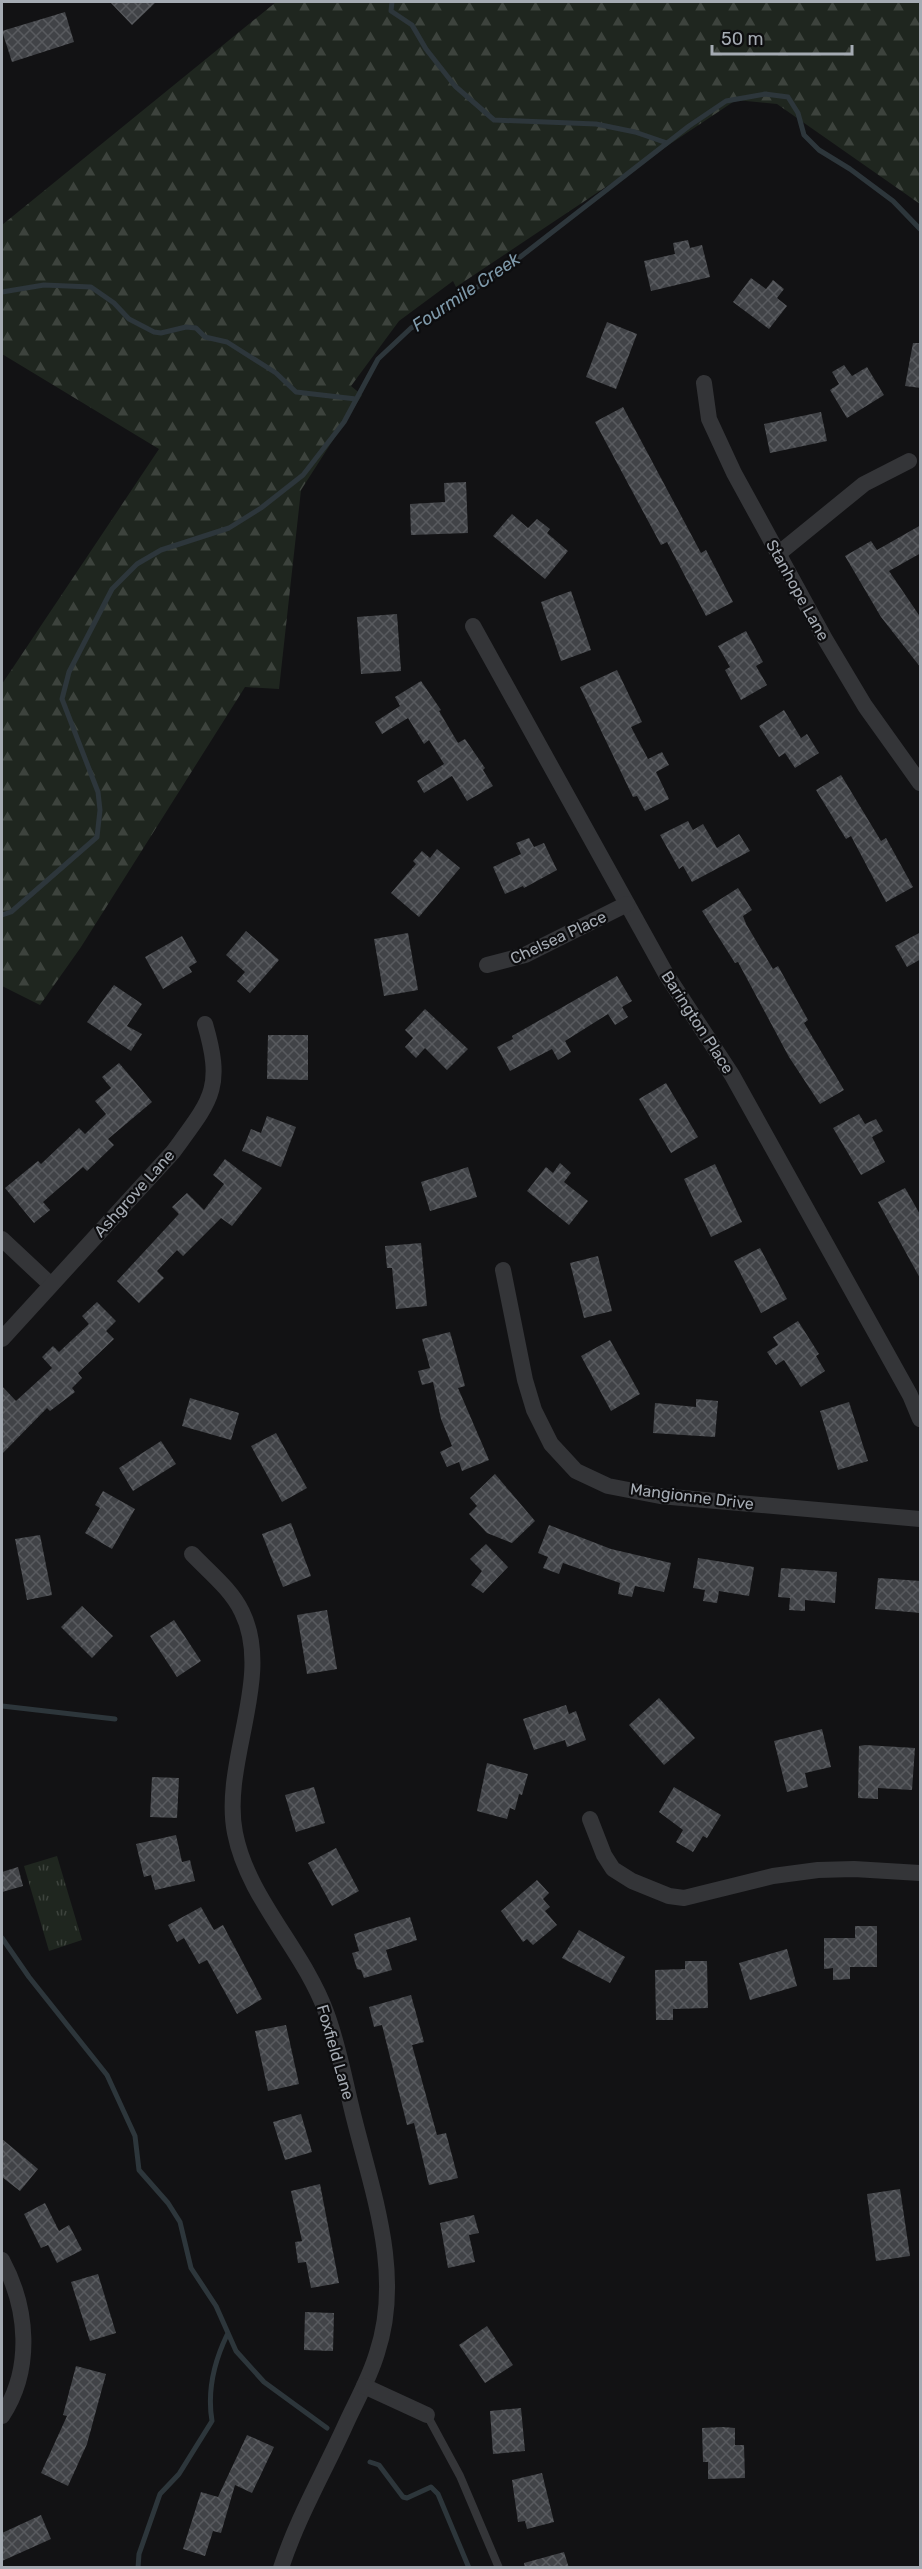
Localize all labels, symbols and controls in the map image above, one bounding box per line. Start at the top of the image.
scale bar [712,18,852,56]
text: 50 m [721,28,764,50]
water label: Fourmile Creek [408,247,525,336]
street label: Stanhope Lane [762,536,833,644]
street label: Chelsea Place [507,907,609,968]
street label: Barington Place [657,967,738,1077]
street label: Ashgrove Lane [90,1146,179,1241]
street label: Mangionne Drive [629,1479,755,1514]
street label: Foxfield Lane [313,2002,358,2102]

